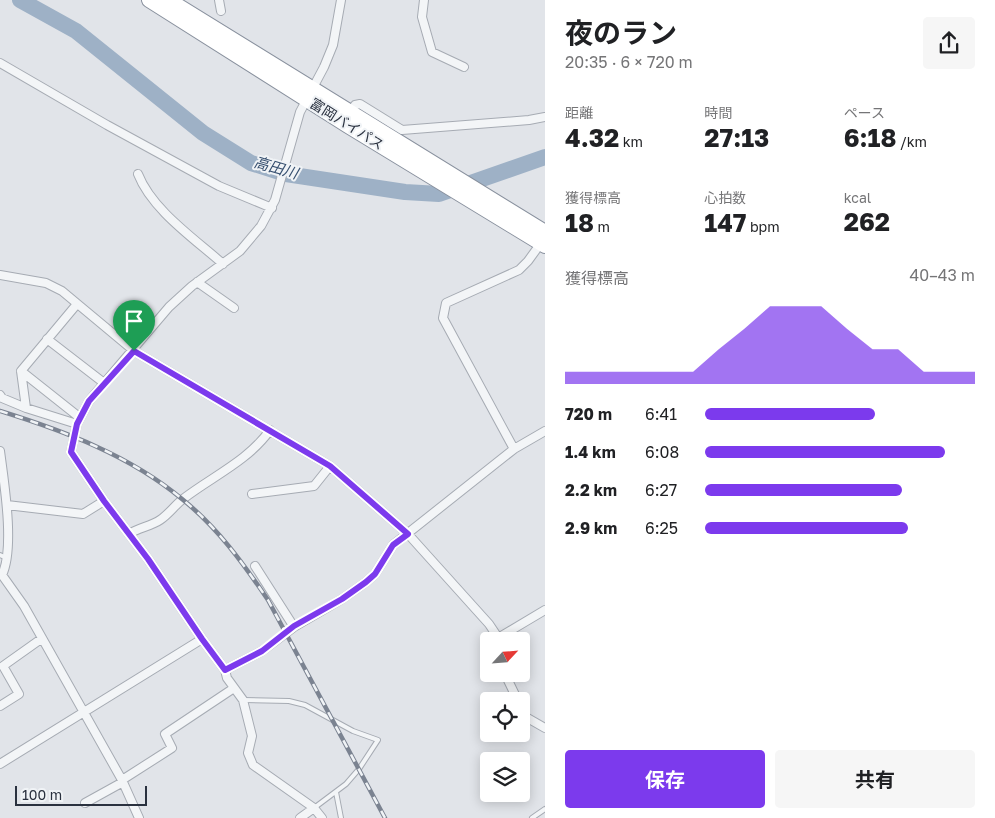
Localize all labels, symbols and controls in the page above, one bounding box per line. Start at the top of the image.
text: 夜のラン [565,16,677,49]
button: share [923,17,975,69]
text: 20:35 · 6 × 720 m [565,52,693,72]
street label: 富岡バイパス [307,94,387,153]
text: 距離 [565,104,593,121]
text: 時間 [704,104,732,121]
text: ペース [844,104,885,121]
text: 4.32 [565,122,619,153]
text: 27:13 [704,122,769,153]
text: 6:18 [844,122,896,153]
text: km [619,133,643,150]
text: /km [896,133,927,150]
water label: 高田川 [252,152,302,182]
text: 獲得標高 [565,189,621,206]
text: 心拍数 [704,189,746,206]
text: kcal [844,189,871,206]
text: 262 [844,206,890,237]
text: 18 [565,207,594,238]
text: 147 [704,207,746,238]
text: m [594,218,610,235]
text: bpm [746,218,780,235]
text: 40–43 m [910,265,975,285]
text: 獲得標高 [565,268,629,288]
pin [113,300,155,351]
icon: arrive [120,307,148,335]
text: 720 m [565,404,612,424]
text: 6:41 [645,404,677,424]
text: 1.4 km [565,442,616,462]
text: 6:08 [645,442,679,462]
text: 2.2 km [565,480,617,500]
text: 6:27 [645,480,677,500]
text: 2.9 km [565,518,617,538]
text: 6:25 [645,518,678,538]
north arrow [480,632,530,682]
map controls [480,632,530,802]
button: locate [480,692,530,742]
button: 保存 [565,750,765,808]
button: 共有 [775,750,975,808]
button: layers [480,752,530,802]
scale bar [15,783,148,806]
text: 100 m [22,786,62,803]

